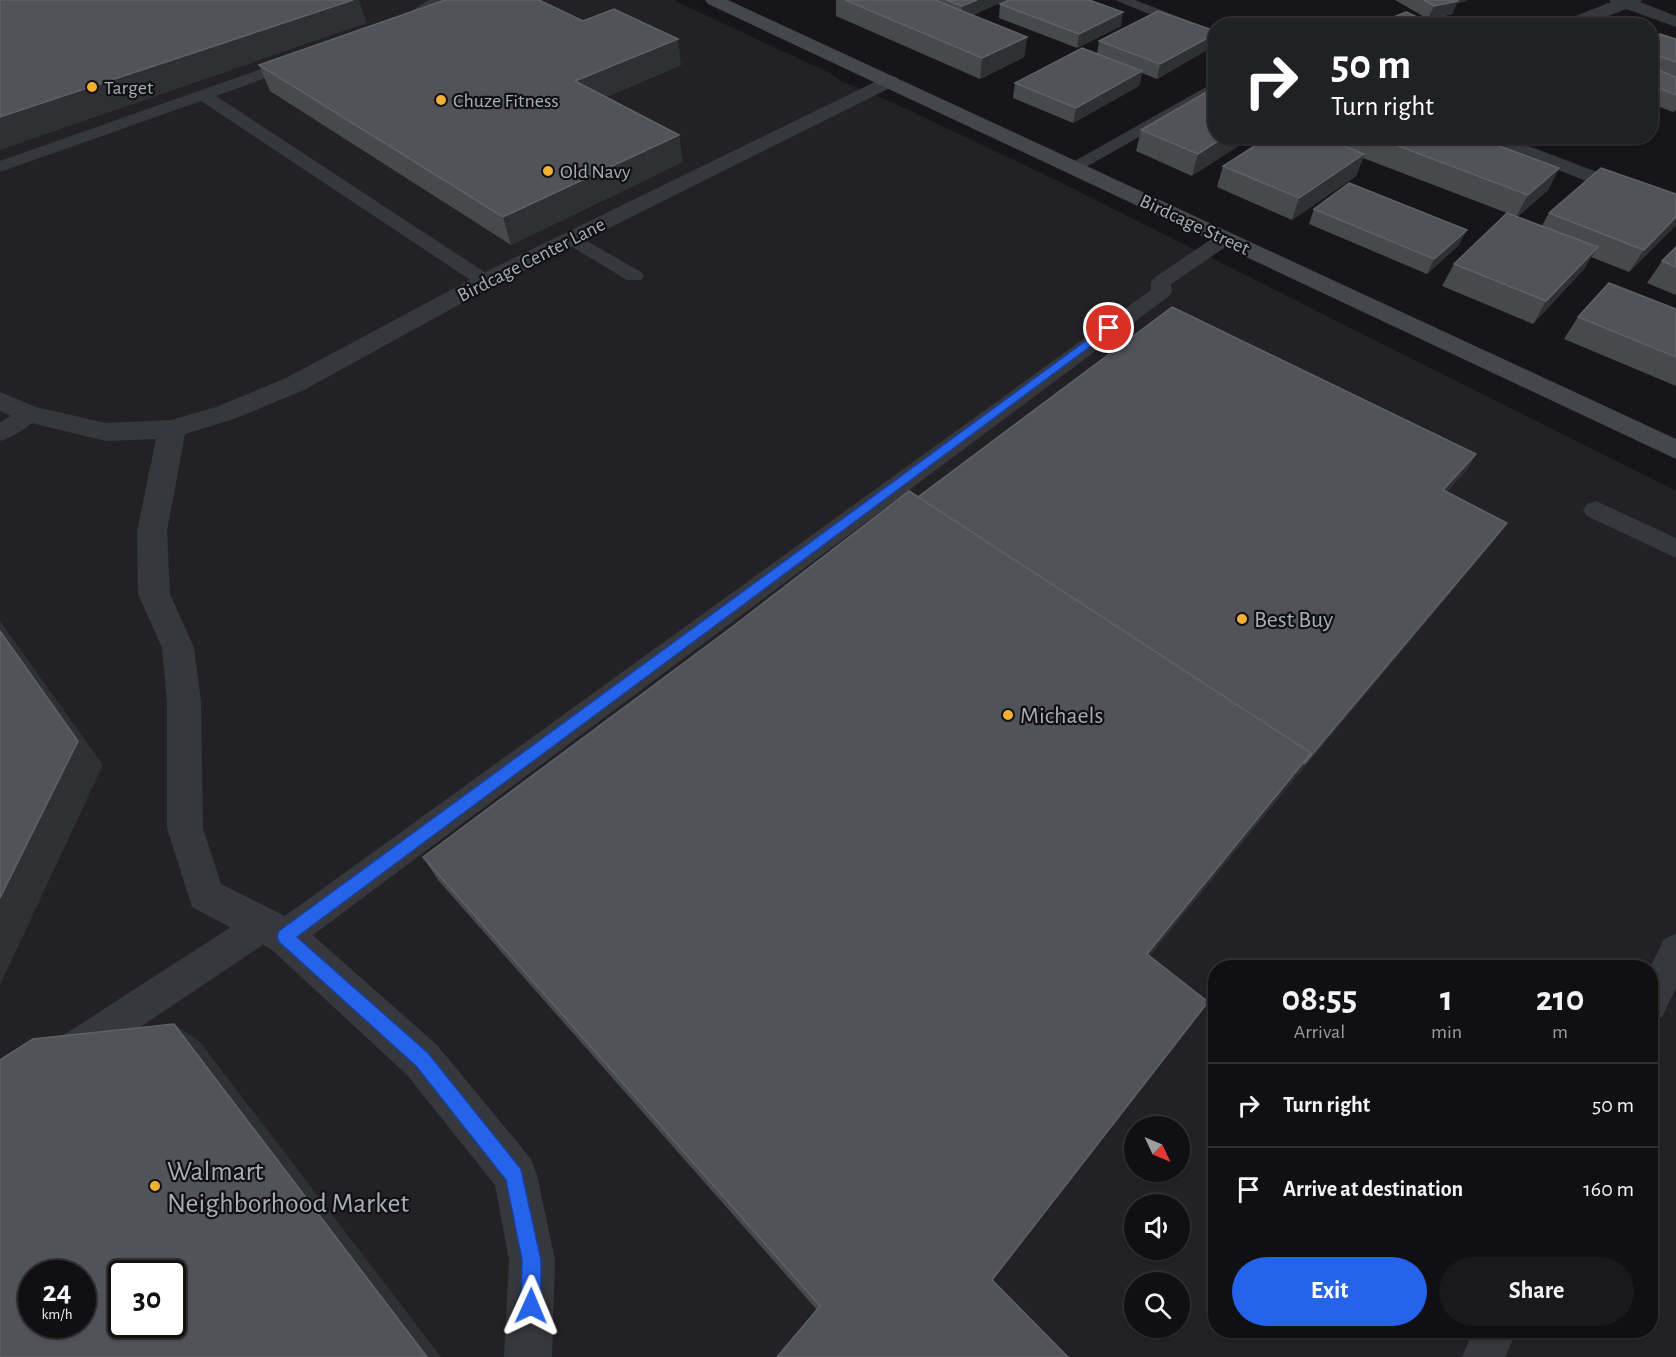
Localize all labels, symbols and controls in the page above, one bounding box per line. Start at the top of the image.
icon: right [1232,42,1310,120]
text: 50 m [1331,44,1411,86]
place label: Target [104,78,154,98]
marker: Target [85,80,99,94]
place label: Chuze Fitness [453,91,559,111]
marker: Chuze Fitness [434,93,448,107]
text: Turn right [1331,93,1434,120]
place label: Old Navy [560,162,631,182]
marker: Old Navy [541,164,555,178]
street label: Birdcage Street [1137,191,1253,259]
street label: Birdcage Center Lane [454,214,609,306]
pin [1083,302,1134,353]
icon: arrive [1092,311,1125,344]
place label: Best Buy [1254,608,1333,632]
marker: Best Buy [1235,612,1249,626]
place label: Michaels [1020,704,1103,728]
marker: Michaels [1001,708,1015,722]
text: 08:55 [1282,981,1357,1017]
text: 1 [1440,981,1453,1017]
text: 210 [1536,981,1584,1017]
text: Arrival [1294,1022,1345,1042]
text: min [1431,1022,1462,1042]
text: m [1552,1022,1568,1042]
icon: right [1232,1089,1265,1122]
text: Turn right [1283,1094,1370,1116]
text: 50 m [1592,1094,1634,1116]
north arrow [1124,1116,1190,1182]
map controls [1124,1116,1190,1338]
place label: Walmart Neighborhood Market [167,1158,409,1218]
icon: arrive [1232,1173,1265,1206]
text: Arrive at destination [1283,1178,1463,1200]
text: 160 m [1583,1178,1634,1200]
marker: Walmart Neighborhood Market [148,1179,162,1193]
button: sound [1124,1194,1190,1260]
button: Exit [1232,1257,1427,1326]
button: Share [1439,1257,1634,1326]
speed limit sign: 30 [108,1260,186,1338]
button: search [1124,1272,1190,1338]
position arrow [499,1274,563,1338]
text: 24 [42,1277,72,1307]
text: km/h [42,1307,72,1322]

